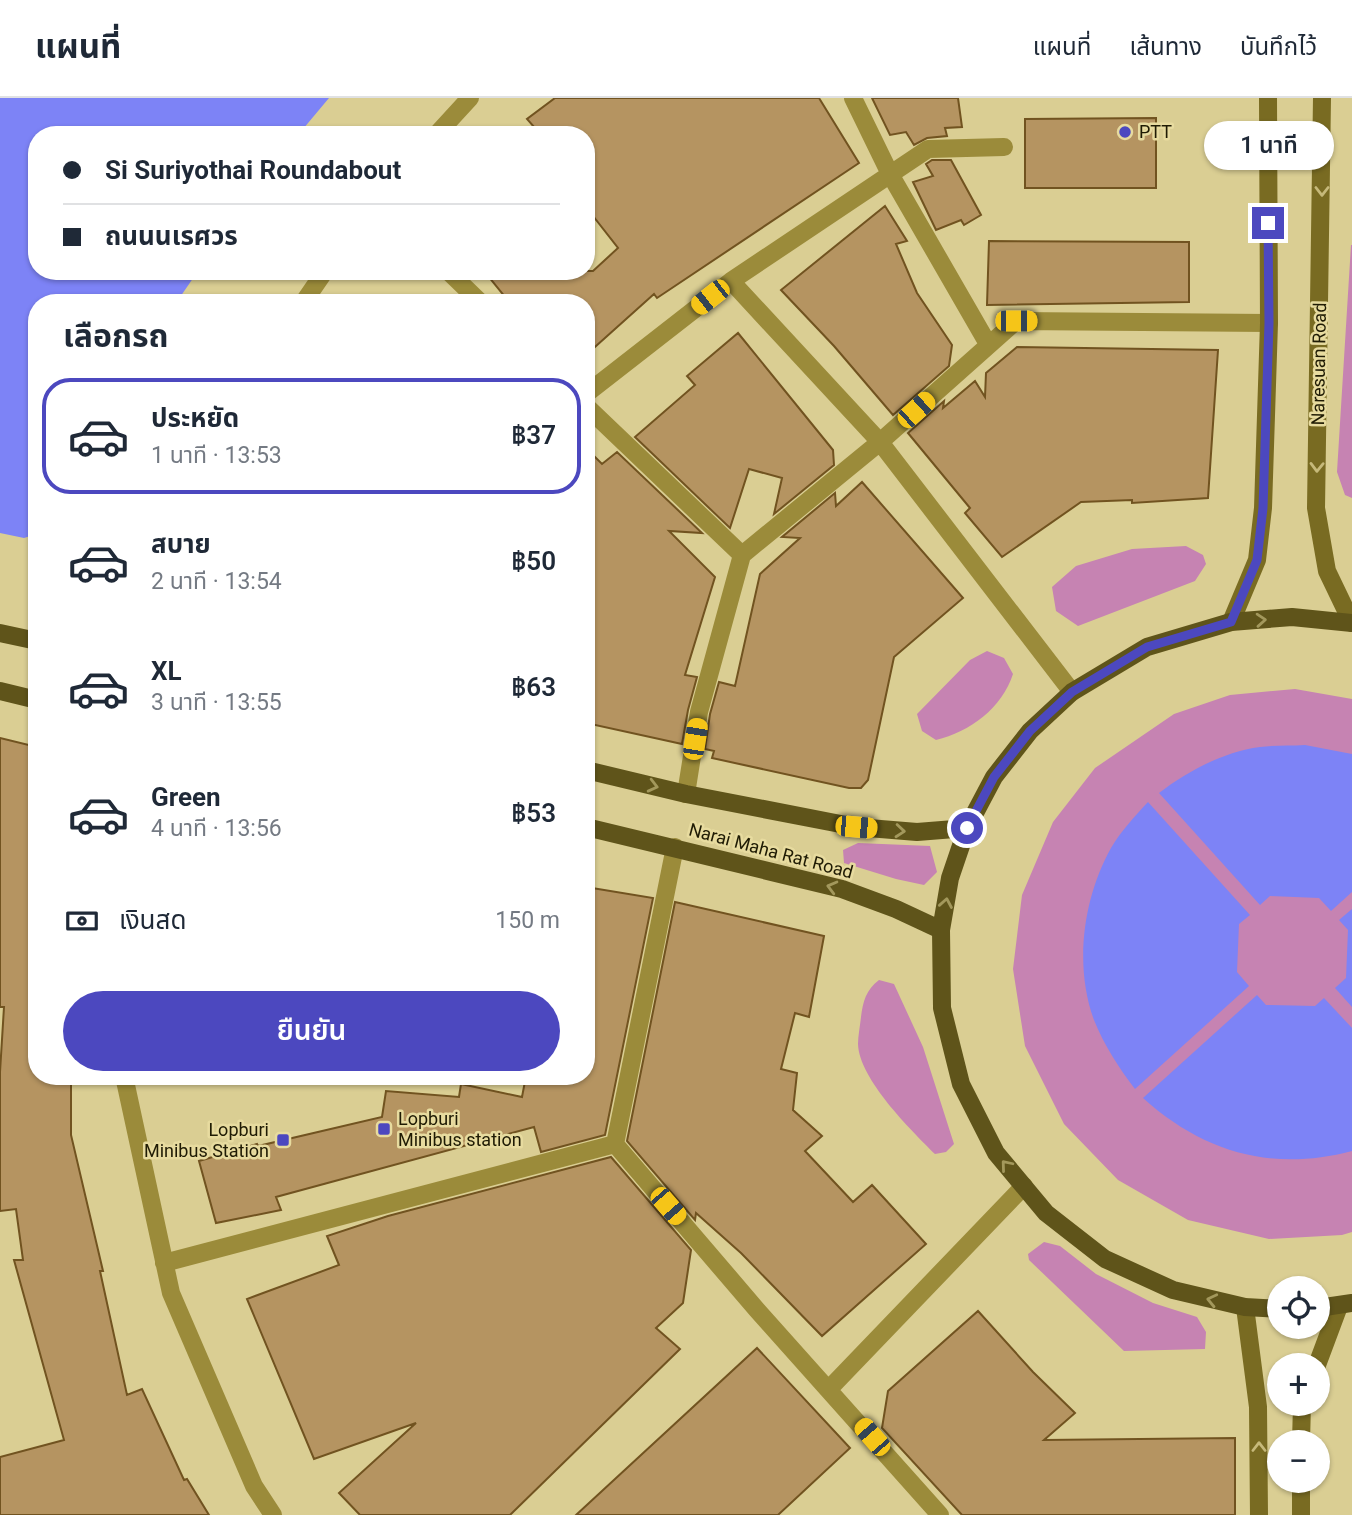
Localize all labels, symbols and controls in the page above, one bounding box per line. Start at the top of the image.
text: แผนที่ [35,27,121,66]
text: แผนที่ [1033,33,1091,61]
text: เส้นทาง [1129,33,1202,61]
text: บันทึกไว้ [1240,33,1317,61]
place label: PTT [1139,121,1172,142]
callout: 1 นาที [1203,122,1333,170]
marker: PTT [1117,124,1133,140]
text: 1 นาที [1240,132,1298,159]
text: Si Suriyothai Roundabout [105,155,401,185]
one-way arrow [1314,186,1330,196]
route end [1252,207,1284,239]
text: ถนนนเรศวร [105,221,238,251]
car [687,276,734,318]
street label: Naresuan Road [1307,302,1330,426]
car [996,311,1038,332]
text: เลือกรถ [63,317,168,355]
car [894,388,939,432]
text: ประหยัด [151,403,239,433]
icon: car [67,405,130,468]
text: ฿37 [511,420,556,450]
text: 1 นาที · 13:53 [151,442,282,469]
one-way arrow [1309,462,1325,473]
text: สบาย [151,529,211,559]
icon: car [67,531,130,594]
text: ฿50 [511,546,556,576]
text: 2 นาที · 13:54 [151,568,282,595]
one-way arrow [1256,612,1267,627]
text: XL [151,656,182,686]
icon: car [67,657,130,720]
text: ฿63 [511,672,556,702]
text: 3 นาที · 13:55 [151,689,282,716]
car [682,717,709,761]
one-way arrow [647,778,659,792]
text: Green [151,782,221,812]
icon: car [67,783,130,846]
text: ฿53 [511,798,556,828]
route start [951,812,983,844]
text: 4 นาที · 13:56 [151,815,282,842]
car [835,815,878,839]
street label: Narai Maha Rat Road [687,818,856,883]
one-way arrow [895,823,906,838]
one-way arrow [826,881,838,895]
one-way arrow [937,897,952,909]
icon: cash [63,902,101,940]
text: เงินสด [119,905,186,935]
text: 150 m [495,907,560,934]
button: ยืนยัน [63,991,560,1071]
place label: Lopburi Minibus station [398,1108,522,1150]
place label: Lopburi Minibus Station [144,1119,269,1161]
marker: Lopburi Minibus station [376,1121,392,1137]
marker: Lopburi Minibus Station [275,1132,291,1148]
one-way arrow [1002,1160,1014,1173]
car [647,1183,690,1229]
map controls [1267,1276,1330,1493]
button: locate [1267,1276,1330,1339]
one-way arrow [1206,1293,1218,1308]
button: + [1267,1353,1330,1416]
car [851,1414,894,1460]
button: − [1267,1430,1330,1493]
one-way arrow [1251,1441,1267,1452]

